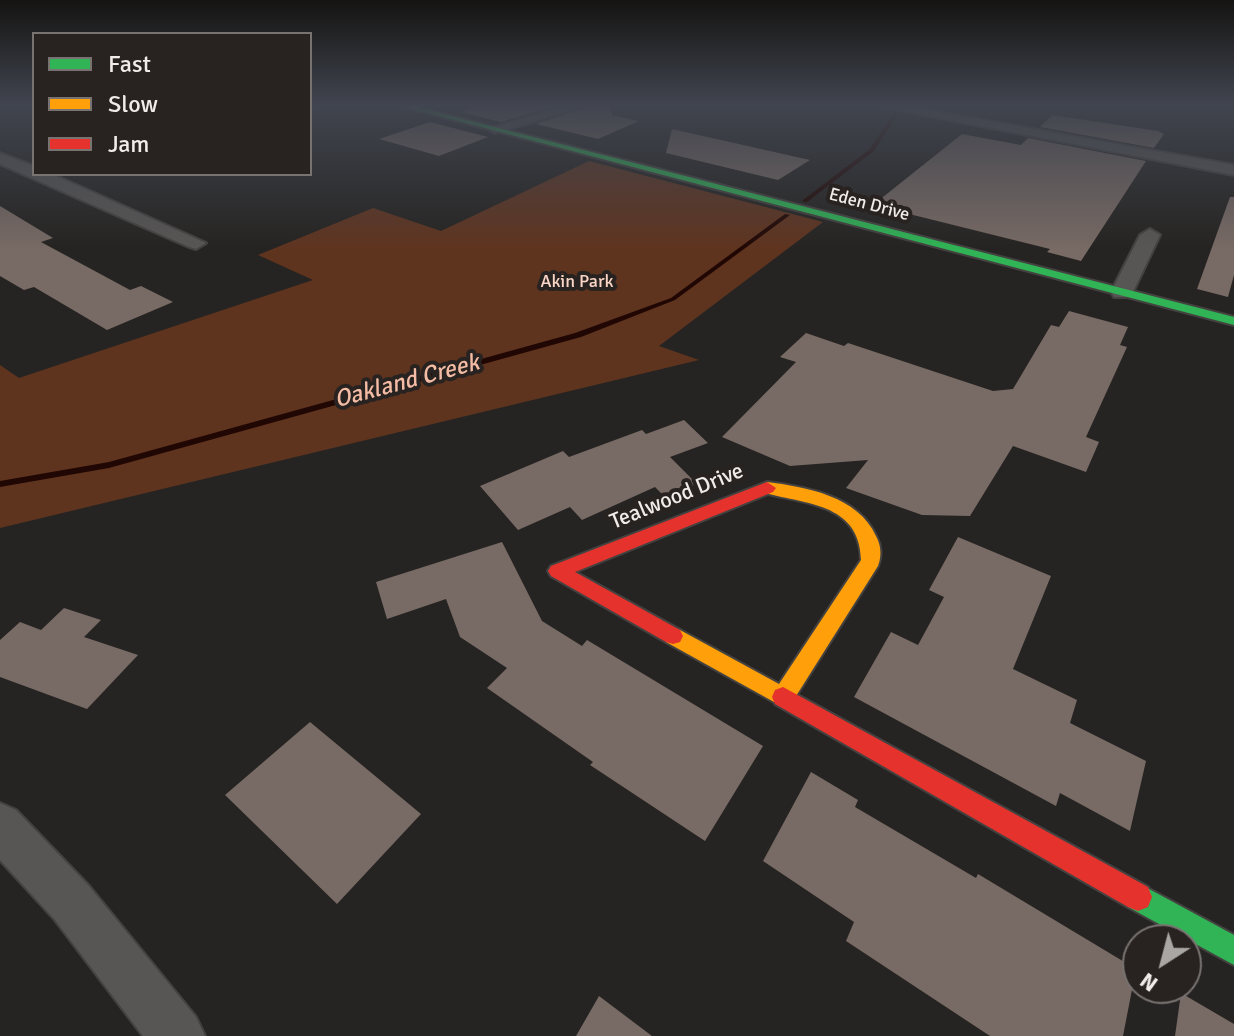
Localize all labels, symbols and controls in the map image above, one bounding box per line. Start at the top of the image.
legend [32,32,312,176]
text: Fast [108,49,151,79]
text: Slow [108,89,158,119]
text: Jam [108,129,149,159]
street label: Eden Drive [826,184,912,226]
park label: Akin Park [540,271,614,293]
water label: Oakland Creek [331,349,483,415]
street label: Tealwood Drive [606,458,748,536]
north arrow [1122,924,1202,1004]
text: N [1135,967,1163,998]

